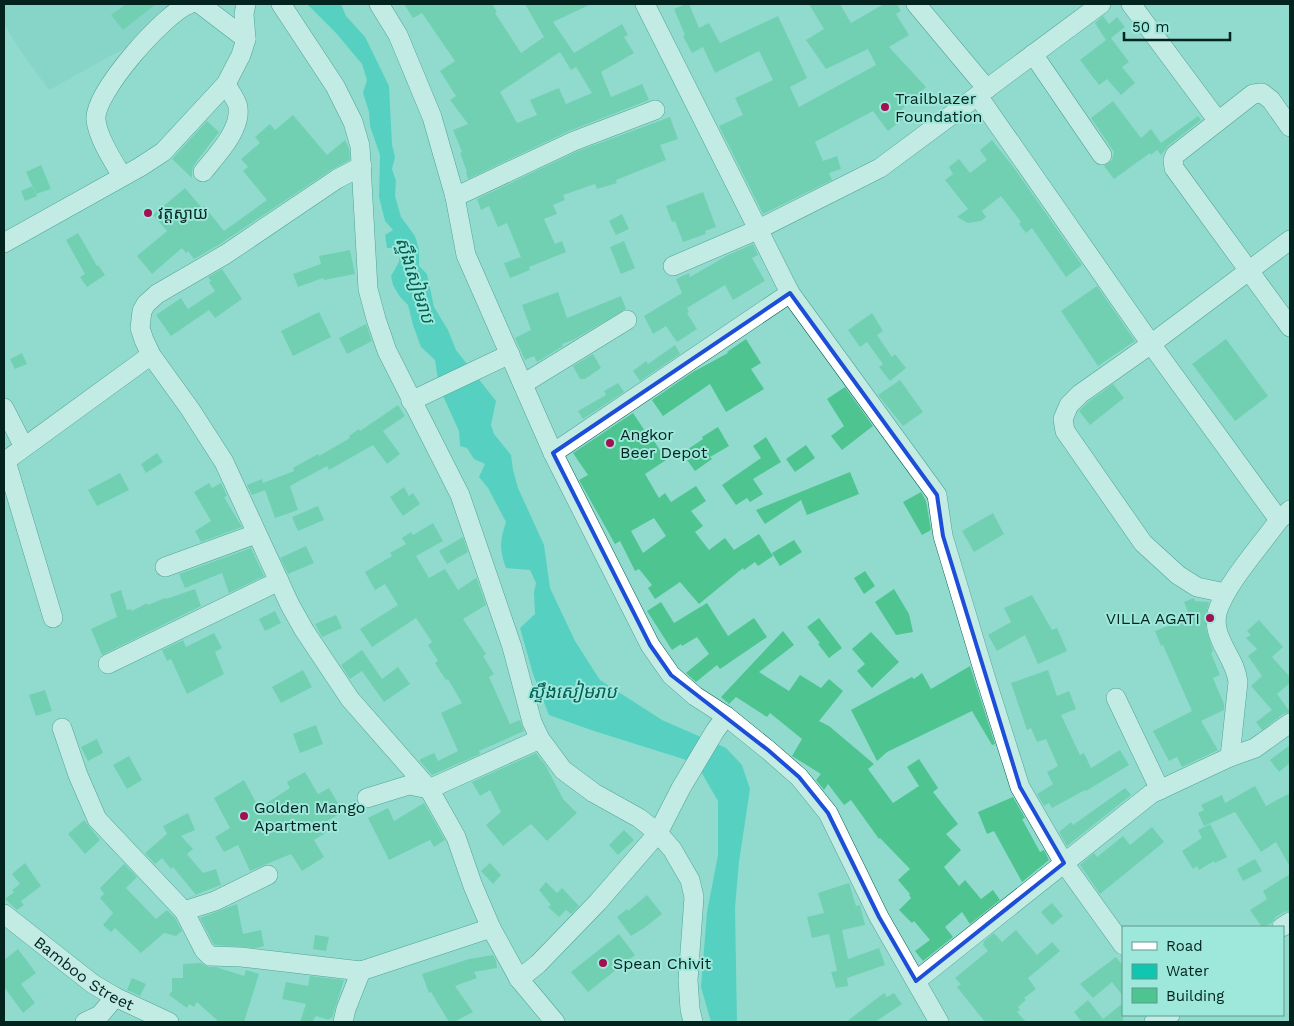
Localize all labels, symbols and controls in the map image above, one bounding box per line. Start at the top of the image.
scale bar [1124,10,1230,42]
text: 50 m [1132,18,1169,36]
place label: Trailblazer Foundation [895,89,983,126]
marker: Trailblazer Foundation [879,101,891,113]
place label: វត្តស្វាយ [158,204,208,223]
marker: វត្តស្វាយ [142,207,154,219]
water label: ស្ទឹងសៀមរាប [390,234,441,327]
place label: Angkor Beer Depot [620,425,708,462]
marker: Angkor Beer Depot [604,437,616,449]
place label: VILLA AGATI [1106,609,1200,628]
marker: VILLA AGATI [1204,612,1216,624]
water label: ស្ទឹងសៀមរាប [527,680,618,703]
place label: Golden Mango Apartment [254,798,365,835]
marker: Golden Mango Apartment [238,810,250,822]
legend [1122,926,1284,1016]
street label: Bamboo Street [30,932,137,1015]
text: Road [1166,937,1203,955]
place label: Spean Chivit [613,954,712,973]
marker: Spean Chivit [597,957,609,969]
text: Water [1166,962,1209,980]
text: Building [1166,987,1224,1005]

